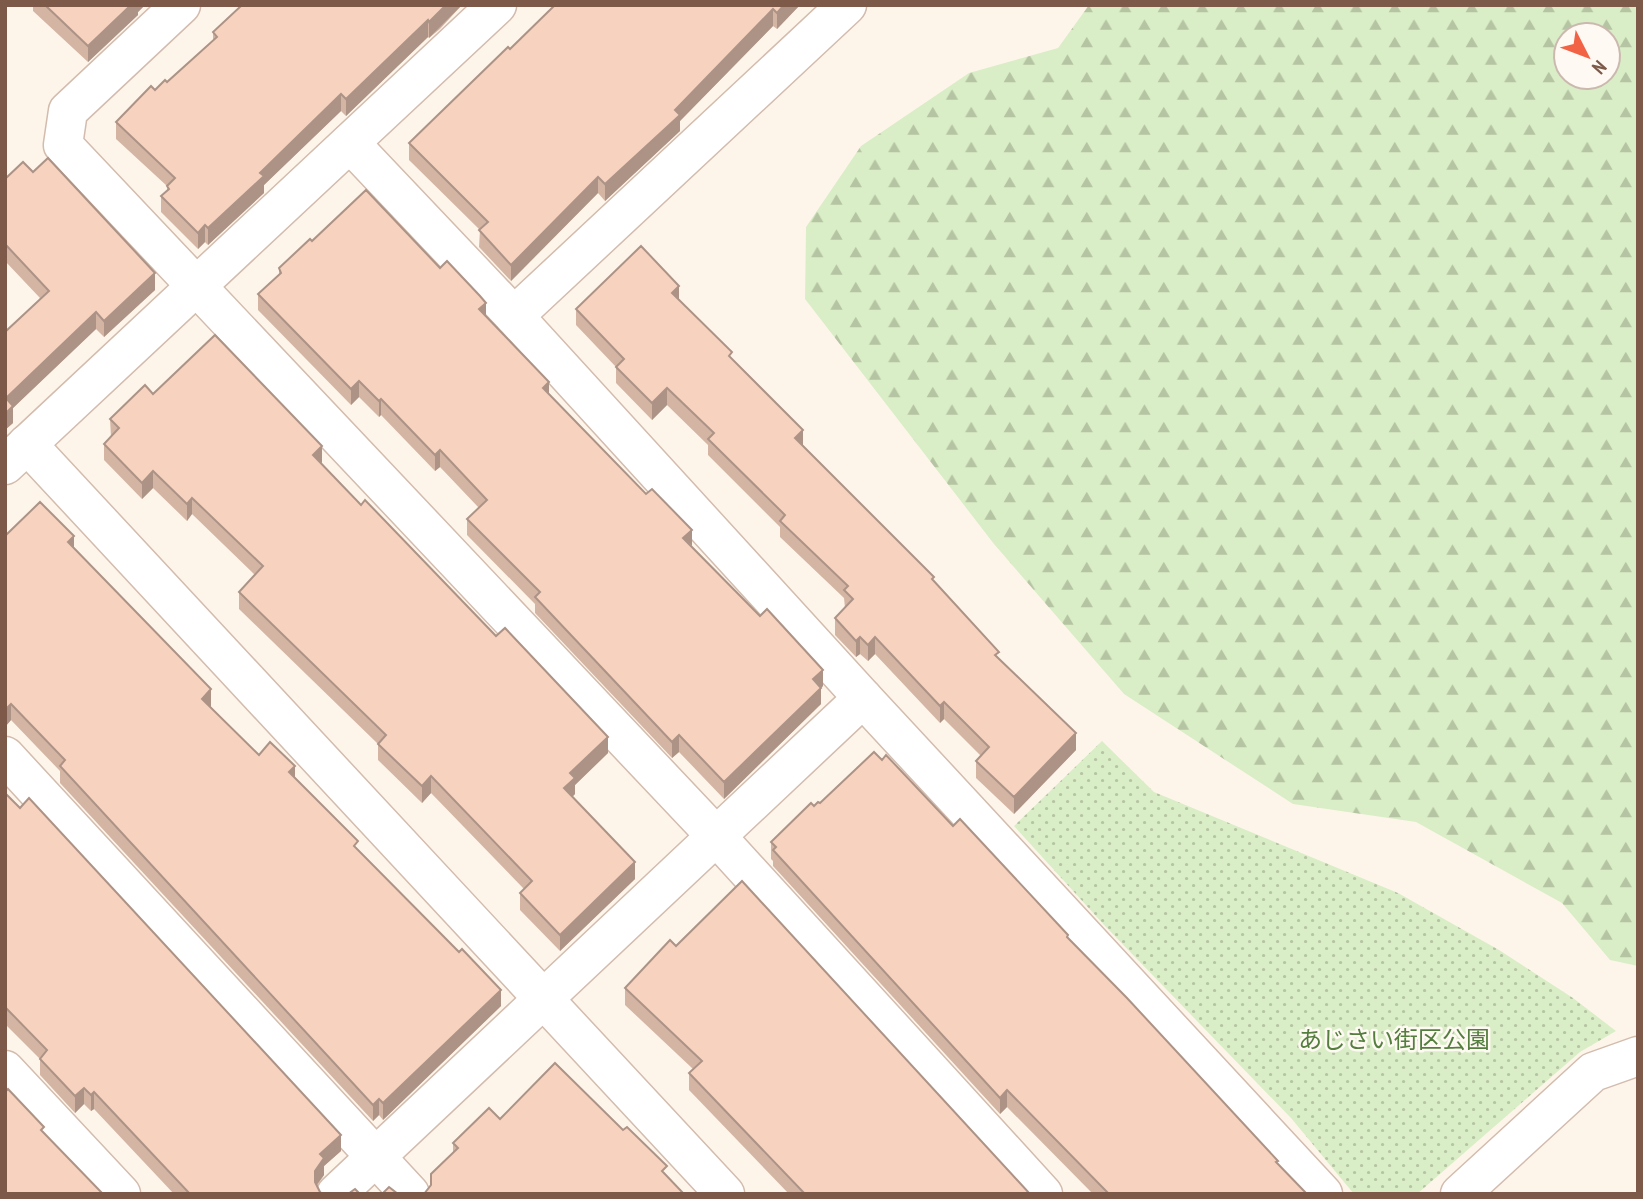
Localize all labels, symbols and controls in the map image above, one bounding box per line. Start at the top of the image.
north arrow [1552,21,1622,91]
text: N [1587,56,1612,79]
park label: あじさい街区公園 [1298,1024,1490,1055]

